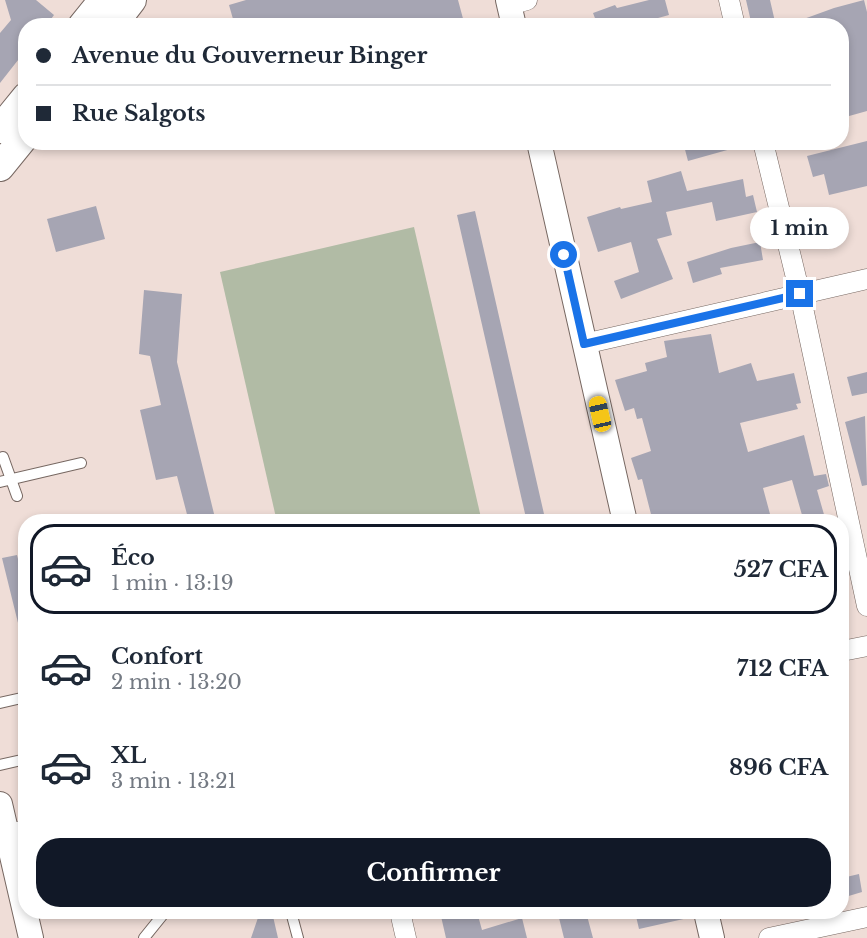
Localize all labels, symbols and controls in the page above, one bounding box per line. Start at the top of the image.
text: Avenue du Gouverneur Binger [72,42,427,69]
text: Rue Salgots [72,100,206,127]
callout: 1 min [750,207,850,249]
text: 1 min [771,216,828,240]
route start [550,241,577,268]
route end [786,280,813,307]
car [587,394,613,434]
icon: car [39,542,93,596]
text: Éco [111,544,155,571]
text: 527 CFA [734,556,828,583]
text: 1 min · 13:19 [111,571,234,595]
icon: car [39,641,93,695]
text: Confort [111,643,203,670]
text: 712 CFA [737,655,828,682]
text: 2 min · 13:20 [111,670,242,694]
icon: car [39,740,93,794]
text: XL [111,742,146,769]
text: 896 CFA [729,754,828,781]
text: 3 min · 13:21 [111,769,236,793]
button: Confirmer [36,838,831,907]

